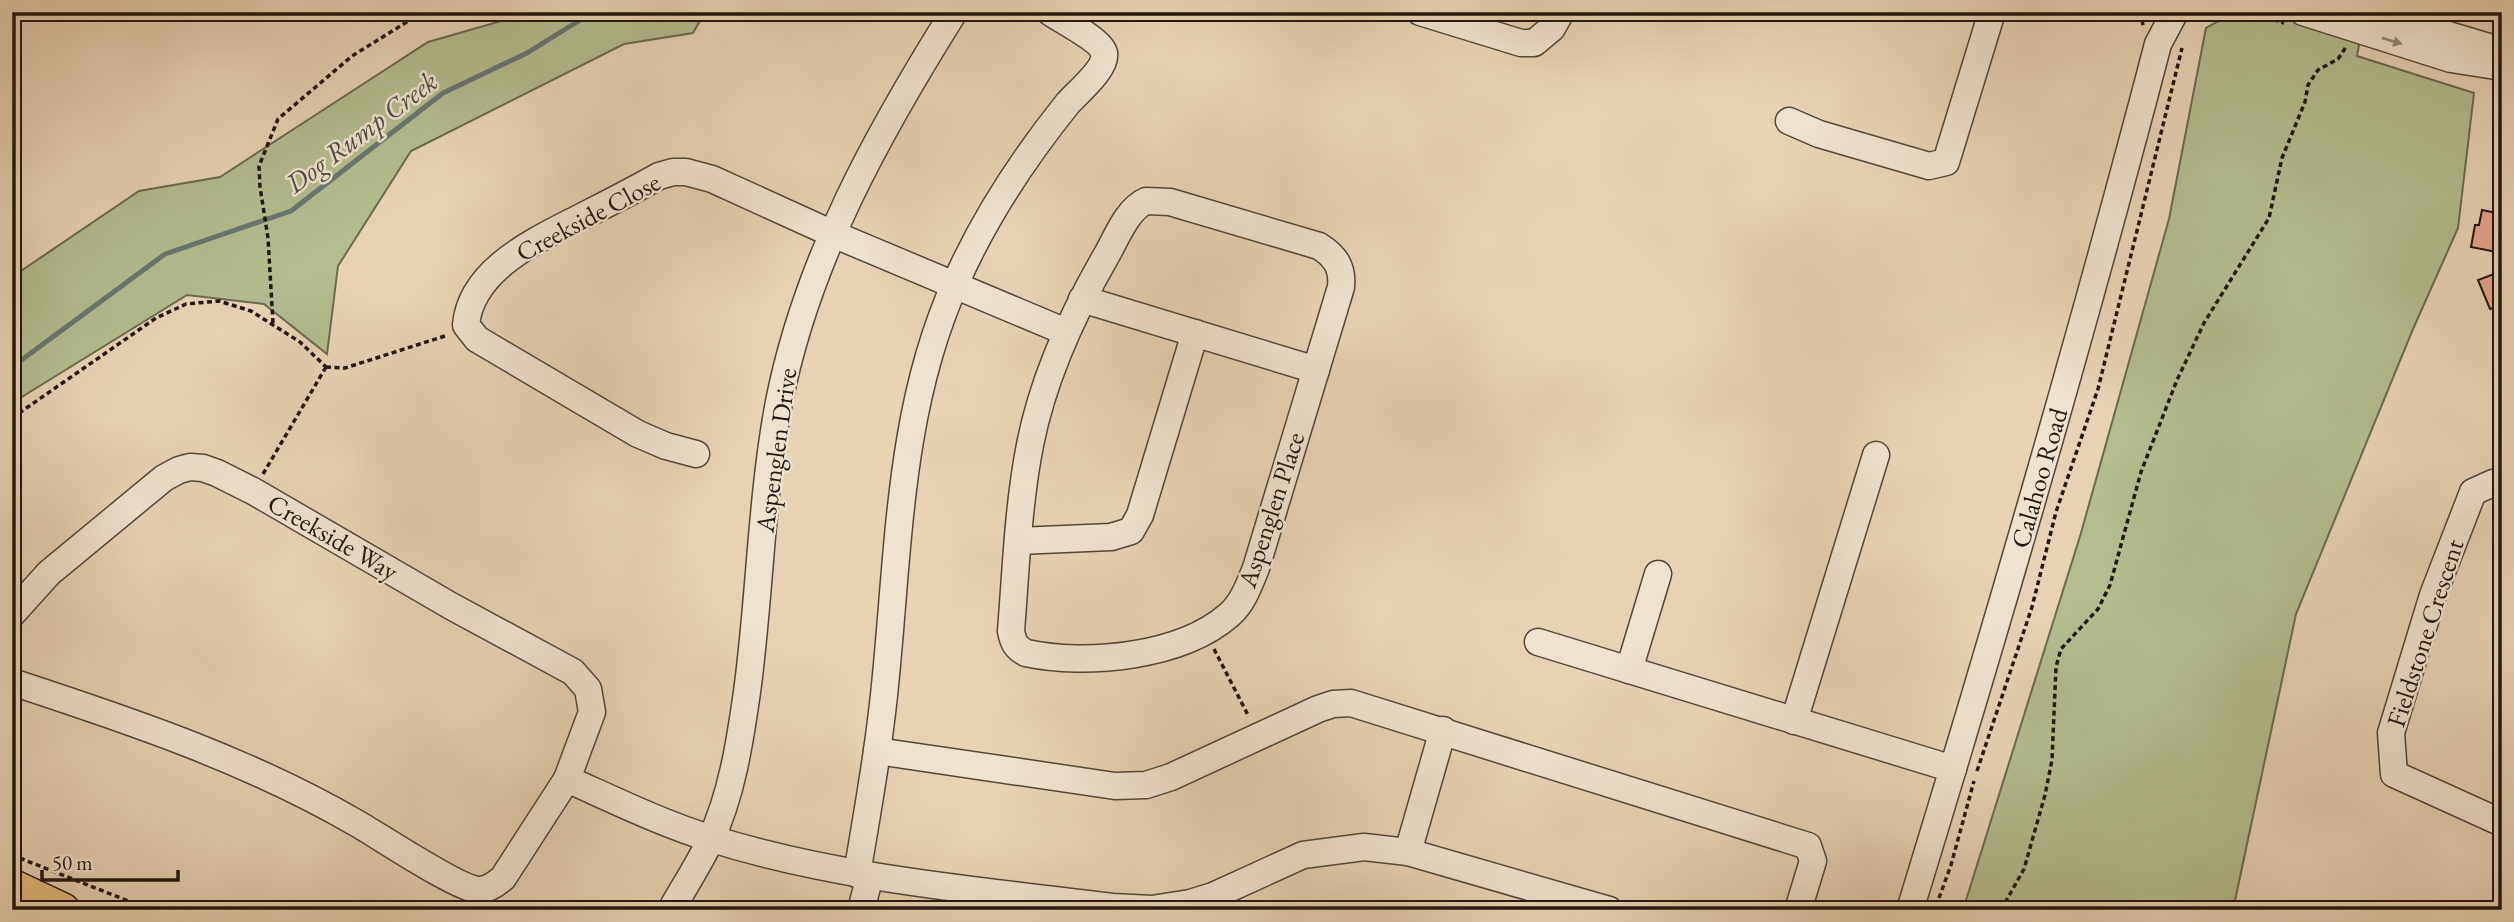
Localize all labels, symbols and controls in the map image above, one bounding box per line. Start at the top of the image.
one-way arrow [2381,36,2402,46]
water label: Dog Rump Creek [277,63,444,202]
street label: Creekside Close [510,165,666,269]
street label: Aspenglen Drive [747,365,804,536]
street label: Calahoo Road [2003,403,2075,552]
street label: Aspenglen Place [1230,428,1312,593]
street label: Creekside Way [262,486,405,588]
street label: Fieldstone Crescent [2379,535,2471,731]
scale bar [42,838,178,882]
text: 50 m [52,849,93,876]

